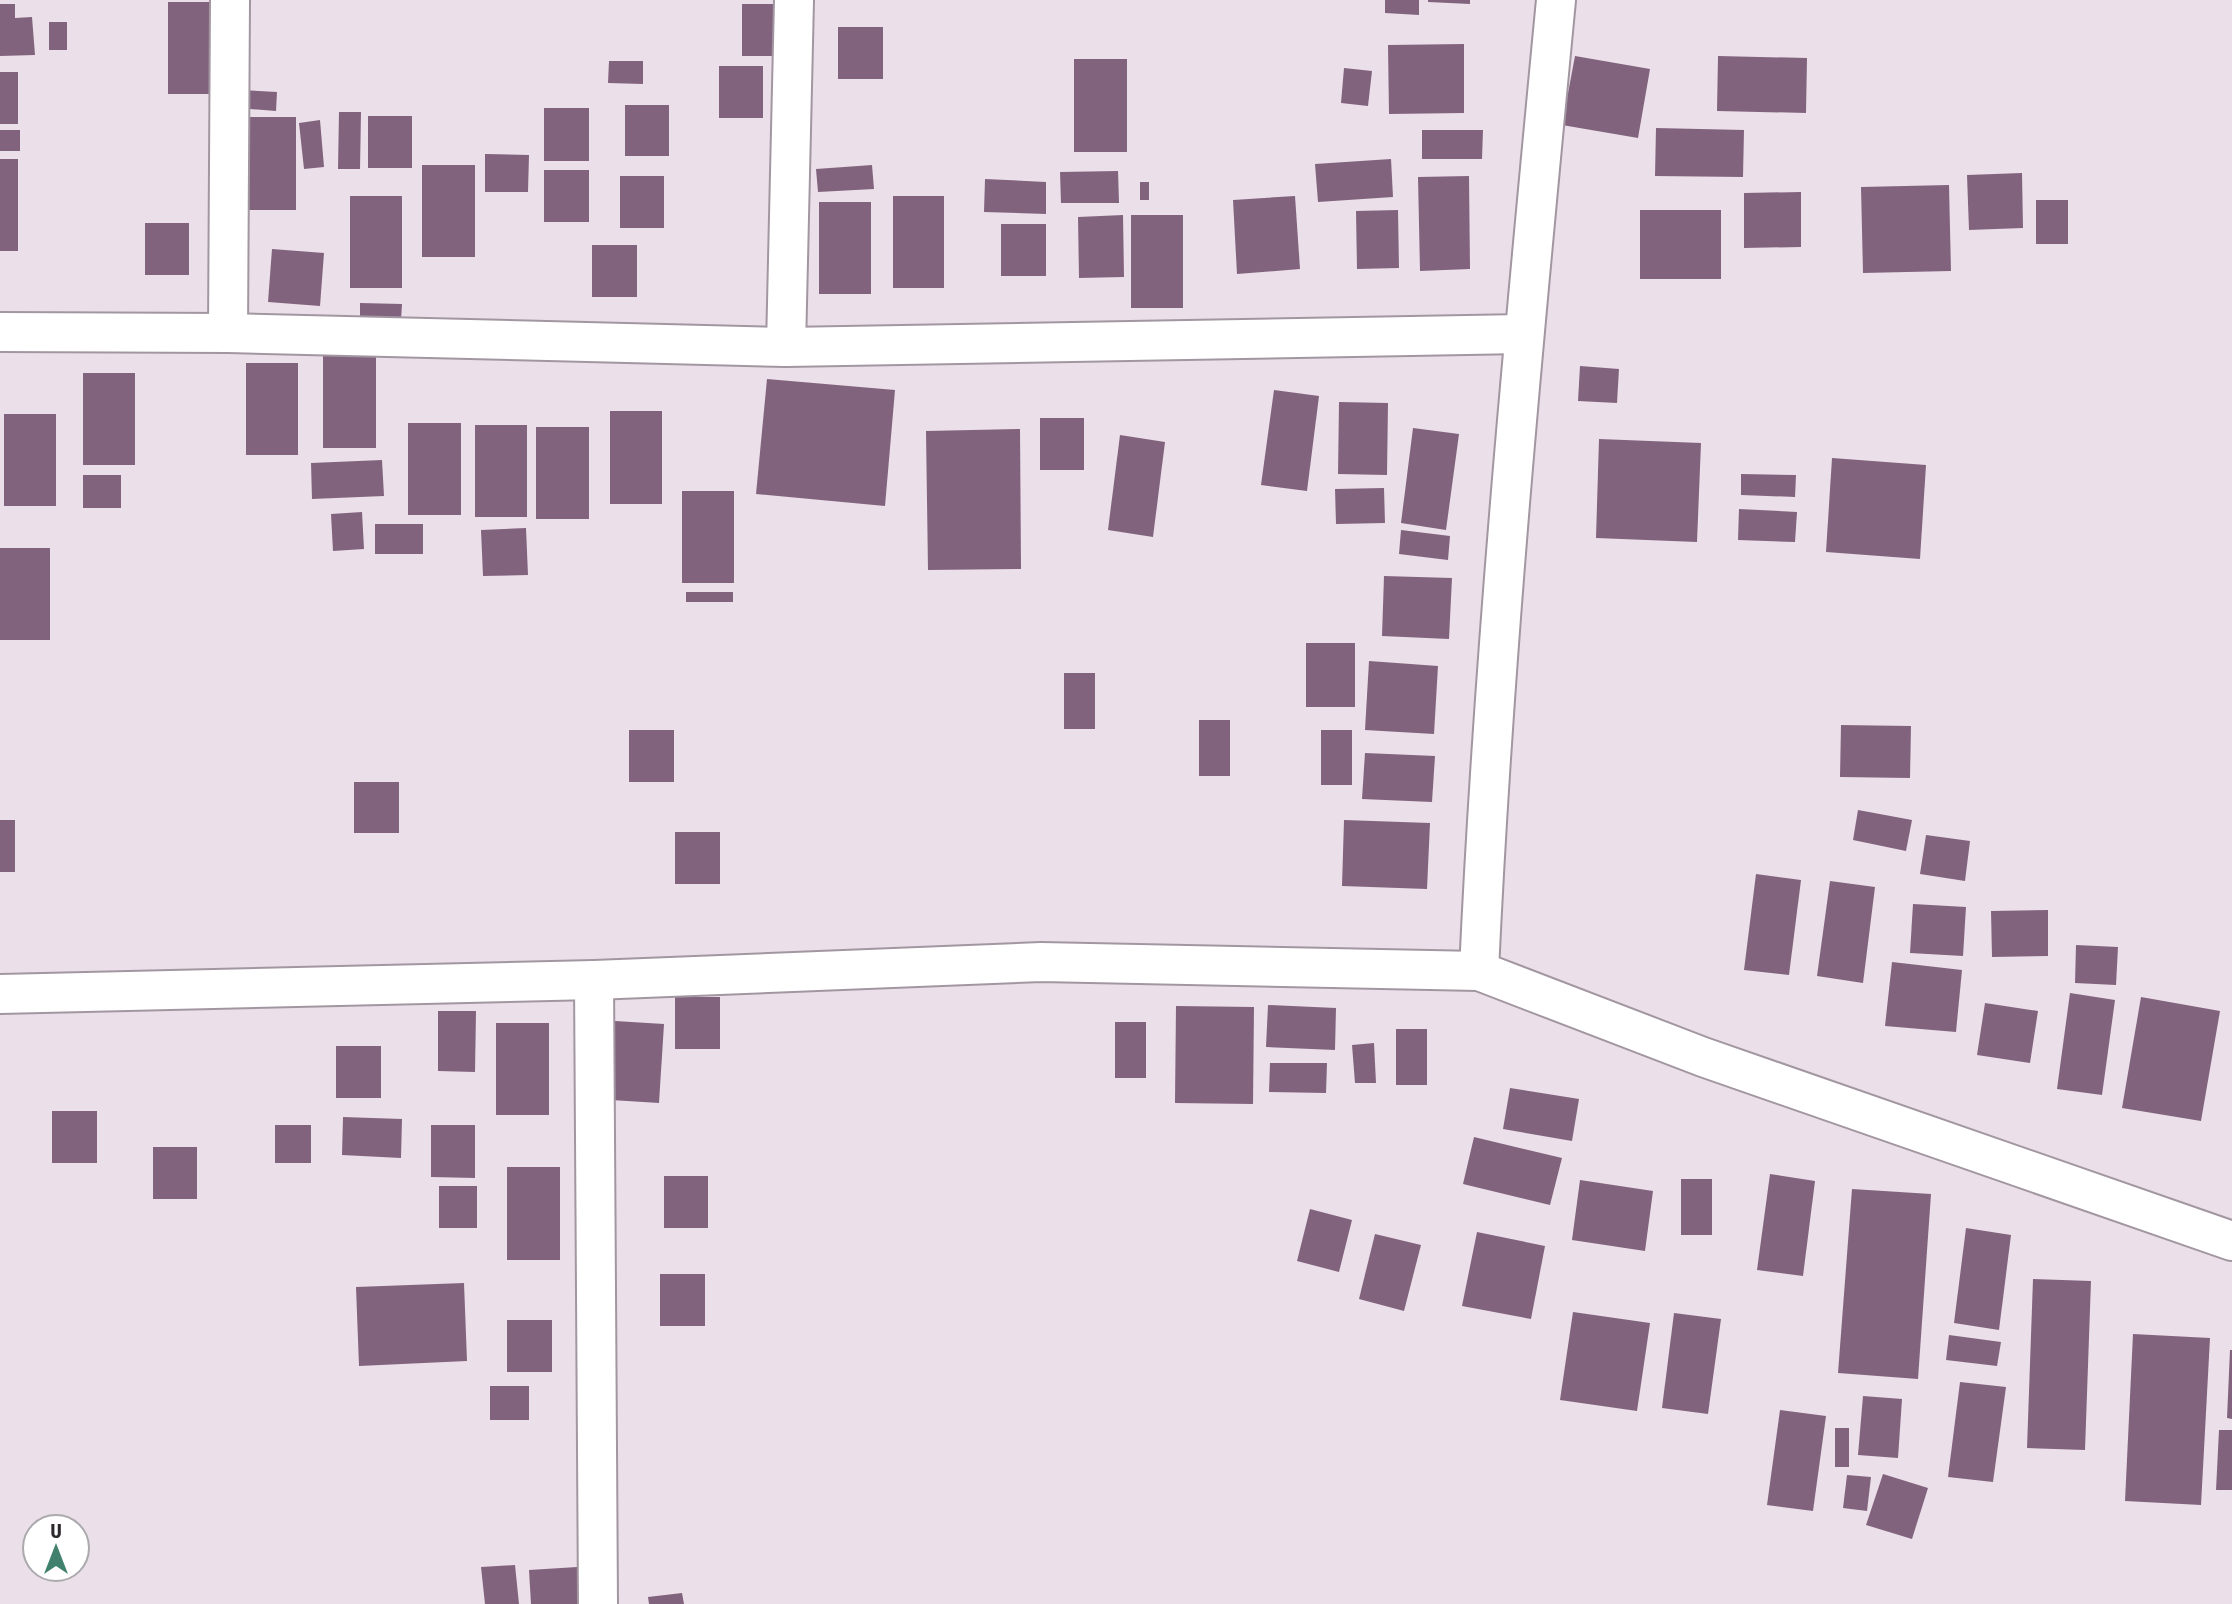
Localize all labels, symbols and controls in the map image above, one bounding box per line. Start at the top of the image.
north arrow [21,1513,91,1583]
text: U [50,1520,62,1543]

